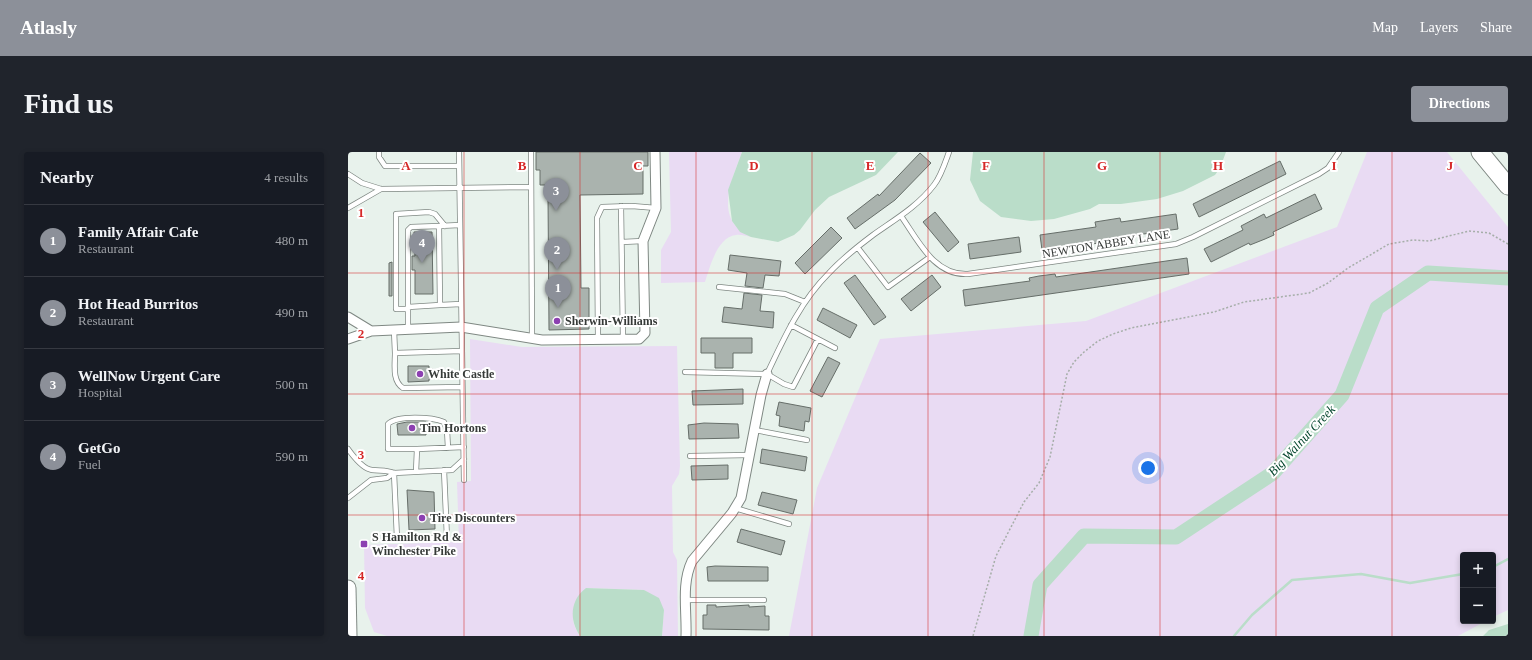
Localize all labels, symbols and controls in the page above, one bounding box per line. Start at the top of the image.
text: Atlasly [20,17,77,38]
text: Map [1372,20,1398,35]
text: Layers [1420,20,1458,35]
text: Share [1480,20,1512,35]
button: Directions [1411,86,1508,122]
text: Find us [24,88,114,119]
text: A [401,158,411,173]
text: B [518,158,527,173]
text: C [633,158,643,173]
text: D [749,158,759,173]
text: E [866,158,874,173]
text: F [982,158,990,173]
text: G [1097,158,1107,173]
text: H [1213,158,1223,173]
text: I [1331,158,1337,173]
text: J [1447,158,1454,173]
text: Nearby [40,168,94,187]
text: 4 results [264,170,308,185]
pin: 3 [543,178,569,211]
text: 1 [358,205,364,220]
text: Family Affair Cafe [78,224,199,240]
street label: NEWTON ABBEY LANE [1041,227,1171,261]
pin: 4 [409,230,435,263]
text: 1 [50,233,56,248]
text: 480 m [275,233,308,248]
pin: 2 [544,237,570,270]
text: Restaurant [78,241,134,256]
pin: 1 [545,275,571,308]
text: Hot Head Burritos [78,296,198,312]
text: 2 [50,305,56,320]
text: 490 m [275,305,308,320]
text: Restaurant [78,313,134,328]
place label: Sherwin-Williams [565,314,658,328]
marker: Sherwin-Williams [552,316,562,326]
text: 2 [358,326,364,341]
place label: White Castle [428,367,495,381]
text: WellNow Urgent Care [78,368,220,384]
marker: White Castle [415,369,425,379]
text: 3 [50,377,56,392]
text: 500 m [275,377,308,392]
text: Hospital [78,385,122,400]
water label: Big Walnut Creek [1265,402,1338,479]
place label: Tim Hortons [420,421,486,435]
marker: Tim Hortons [407,423,417,433]
text: GetGo [78,440,121,456]
text: 3 [358,447,365,462]
text: 4 [50,449,56,464]
text: 590 m [275,449,308,464]
text: Fuel [78,457,101,472]
your location [1138,458,1158,478]
place label: Tire Discounters [430,511,516,525]
marker: Tire Discounters [417,513,427,523]
place label: S Hamilton Rd & Winchester Pike [372,530,462,558]
marker: S Hamilton Rd & Winchester Pike [359,539,369,549]
map controls [1460,552,1496,624]
button: + [1460,552,1496,588]
text: 4 [358,568,365,583]
button: − [1460,588,1496,624]

